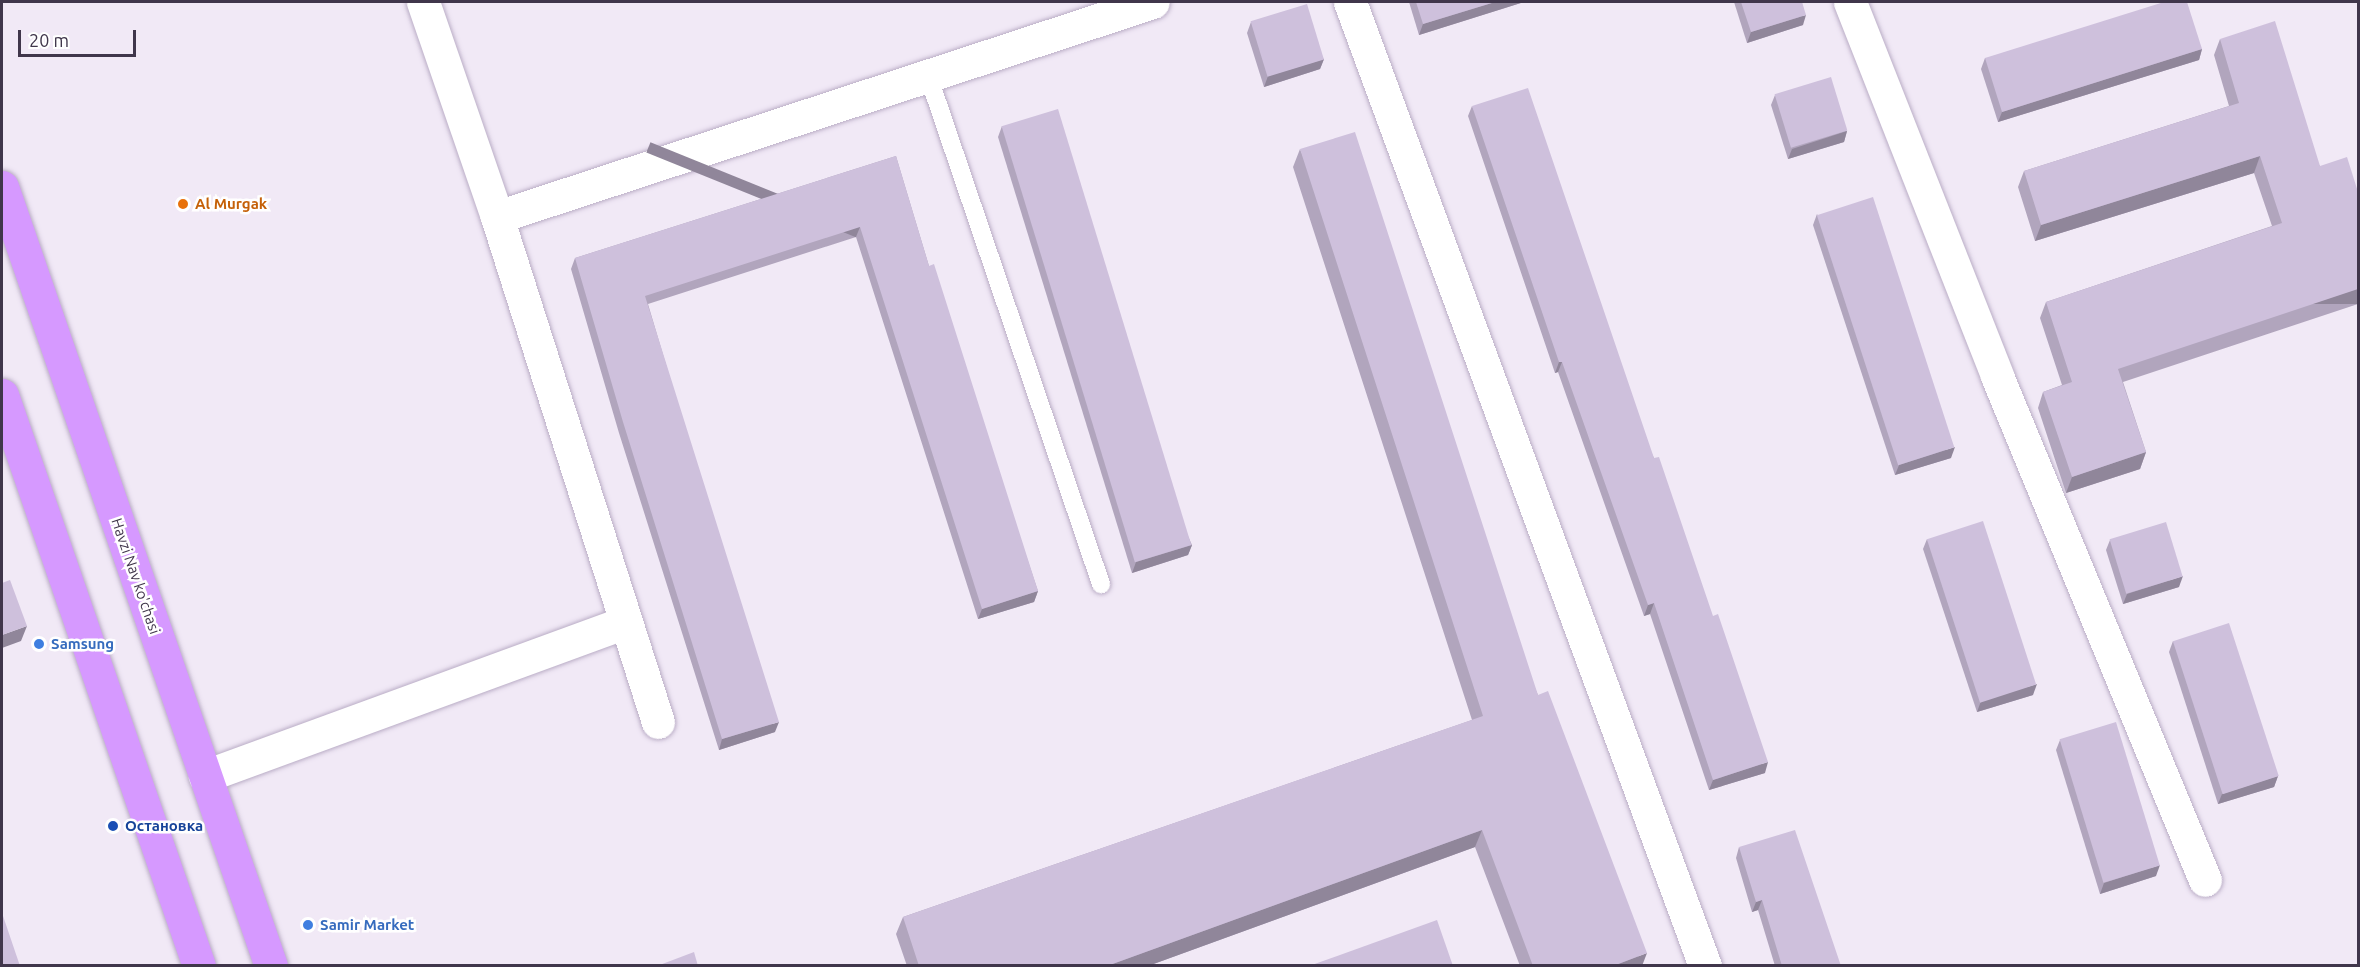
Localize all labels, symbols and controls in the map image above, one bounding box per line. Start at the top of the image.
scale bar [21,18,140,56]
text: 20 m [29,30,69,50]
place label: Al Murgak [195,195,267,213]
marker: Al Murgak [176,197,190,211]
street label: Havzi Nav ko'chasi [108,516,164,636]
place label: Samsung [51,635,114,653]
marker: Samsung [32,637,46,651]
place label: Остановка [125,817,203,835]
marker: Остановка [106,819,120,833]
place label: Samir Market [320,916,414,934]
marker: Samir Market [301,918,315,932]

